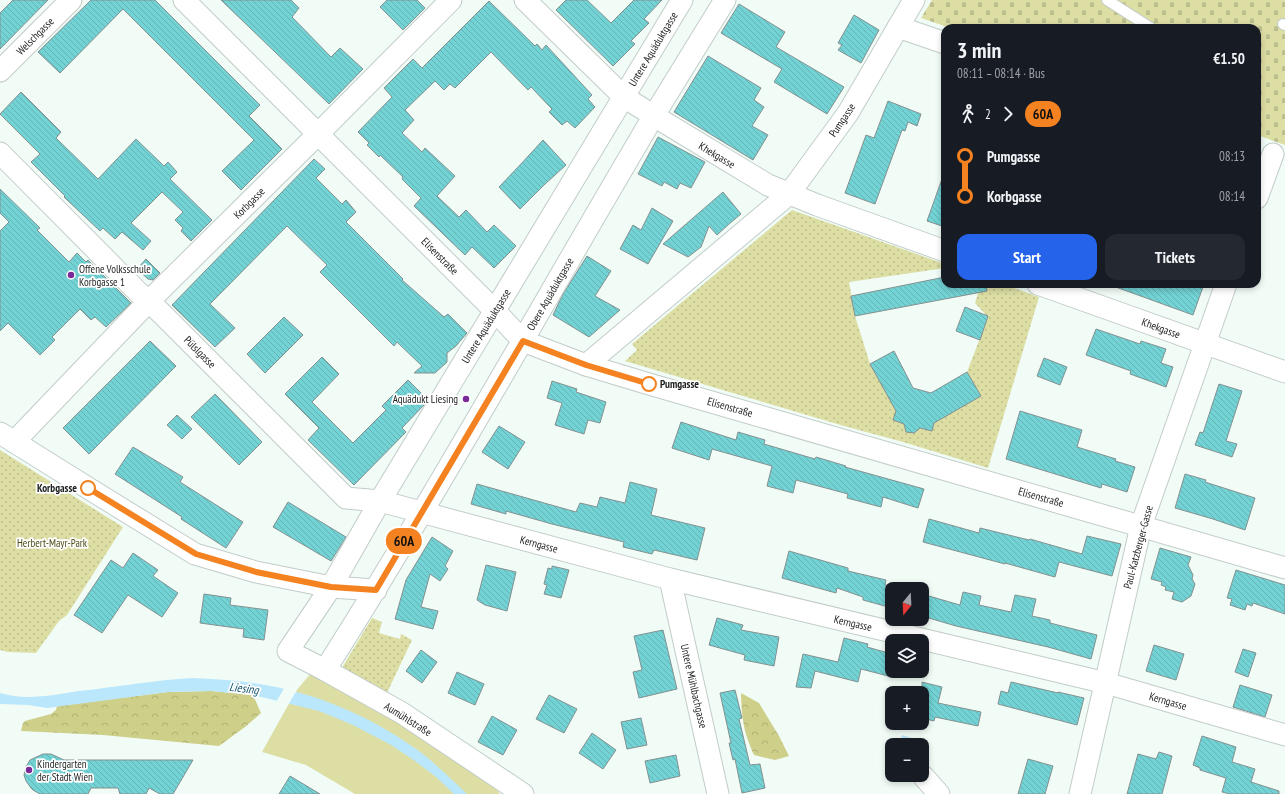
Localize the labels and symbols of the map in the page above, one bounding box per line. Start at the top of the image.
street label: Untere Aquäduktgasse [625,9,681,89]
street label: Welschgasse [13,14,57,58]
street label: Pumgasse [826,100,859,140]
street label: Khekgasse [696,139,738,172]
street label: Korbgasse [230,184,268,222]
street label: Elisenstraße [418,234,462,278]
street label: Obere Aquäduktgasse [523,255,577,333]
place label: Offene Volksschule Korbgasse 1 [79,262,151,289]
marker: Offene Volksschule Korbgasse 1 [66,270,76,280]
street label: Untere Aquäduktgasse [458,286,514,366]
street label: Khekgasse [1140,315,1183,342]
street label: Pülslgasse [181,333,219,371]
marker: Pumgasse [641,376,657,392]
place label: Pumgasse [660,377,699,391]
place label: Aquädukt Liesing [393,392,458,406]
marker: Aquädukt Liesing [461,394,471,404]
street label: Elisenstraße [706,394,755,420]
marker: Korbgasse [80,480,96,496]
place label: Korbgasse [37,481,77,495]
street label: Elisenstraße [1017,484,1066,510]
street label: Paul-Katzberger-Gasse [1120,503,1156,590]
line badge: 60A [381,528,427,554]
street label: Kerngasse [519,532,560,556]
park label: Herbert-Mayr-Park [17,536,88,550]
north arrow [885,582,929,626]
street label: Kerngasse [833,612,874,634]
street label: Untere Mühlbachgasse [677,642,711,730]
water label: Liesing [228,679,260,697]
street label: Kerngasse [1148,689,1189,713]
street label: Aumühlstraße [382,699,435,739]
place label: Kindergarten der Stadt Wien [37,757,93,784]
marker: Kindergarten der Stadt Wien [24,765,34,775]

